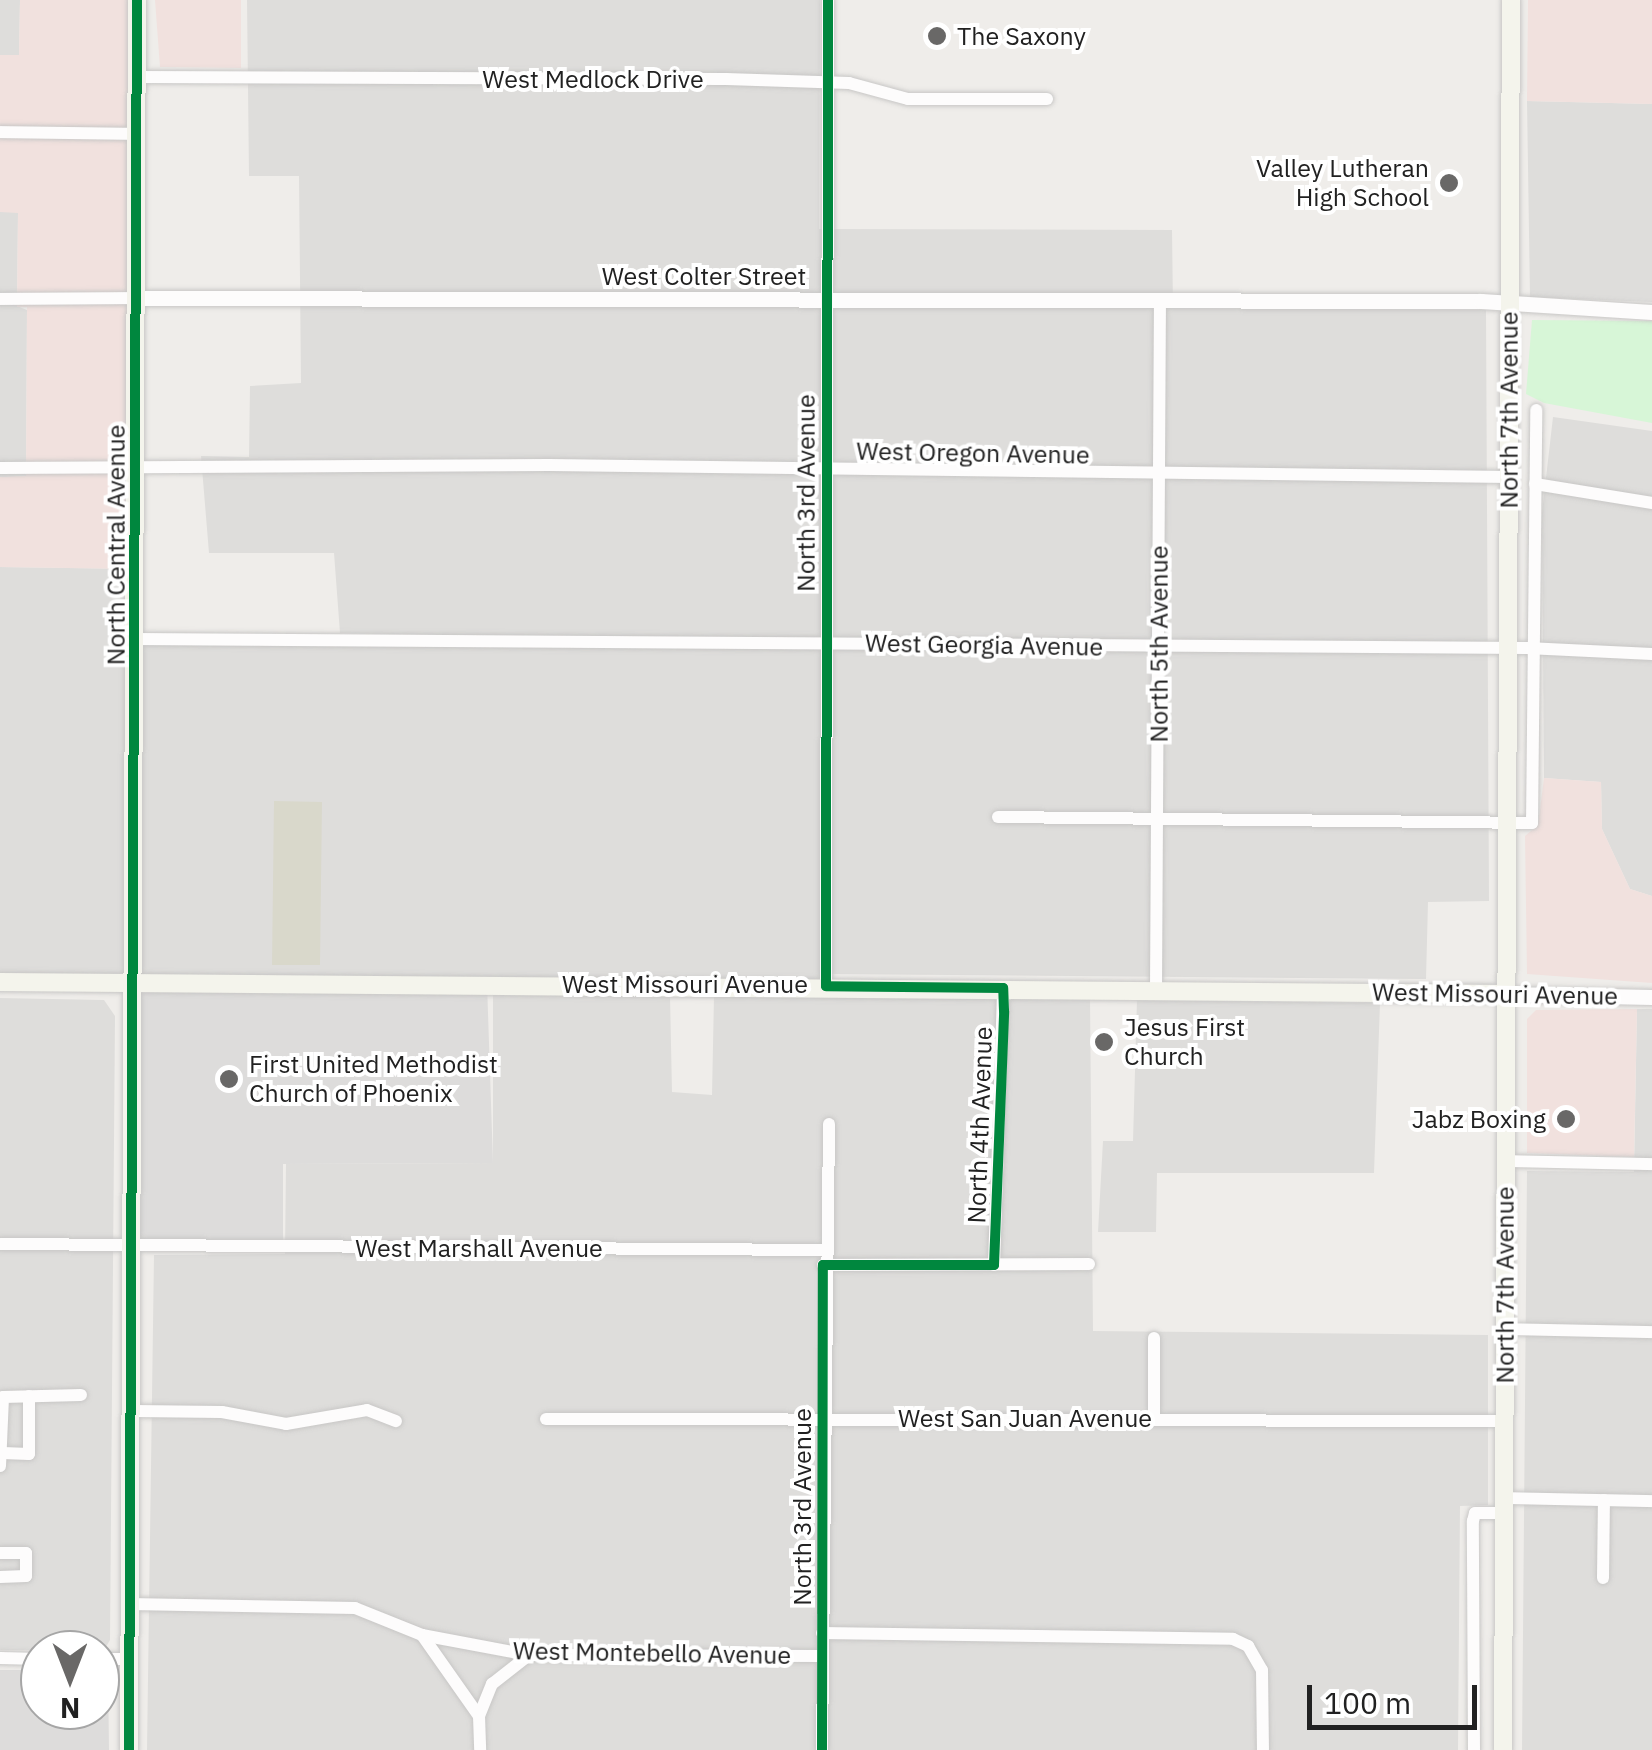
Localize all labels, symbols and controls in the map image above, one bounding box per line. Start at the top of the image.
place label: The Saxony [957,21,1086,51]
marker: The Saxony [926,25,948,47]
street label: West Medlock Drive [482,64,704,94]
place label: Valley Lutheran High School [1256,154,1429,213]
marker: Valley Lutheran High School [1438,172,1460,194]
street label: West Colter Street [602,261,806,291]
street label: North 7th Avenue [1494,311,1524,509]
street label: North 3rd Avenue [791,394,821,592]
street label: North Central Avenue [101,425,131,665]
street label: West Oregon Avenue [856,436,1090,470]
street label: North 5th Avenue [1144,545,1174,743]
street label: West Georgia Avenue [865,628,1103,662]
street label: West Missouri Avenue [562,969,808,999]
street label: West Missouri Avenue [1372,977,1618,1011]
place label: Jesus First Church [1124,1013,1245,1072]
street label: North 4th Avenue [962,1026,998,1224]
marker: Jesus First Church [1093,1031,1115,1053]
place label: First United Methodist Church of Phoenix [249,1050,498,1109]
marker: First United Methodist Church of Phoenix [218,1068,240,1090]
place label: Jabz Boxing [1412,1104,1546,1134]
marker: Jabz Boxing [1555,1108,1577,1130]
street label: North 7th Avenue [1490,1186,1520,1384]
street label: West Marshall Avenue [355,1233,603,1263]
street label: West San Juan Avenue [898,1403,1152,1433]
street label: North 3rd Avenue [787,1408,817,1606]
north arrow [20,1630,120,1730]
street label: West Montebello Avenue [513,1636,791,1670]
scale bar [1312,1665,1482,1727]
text: 100 m [1324,1683,1411,1722]
text: N [60,1690,80,1727]

